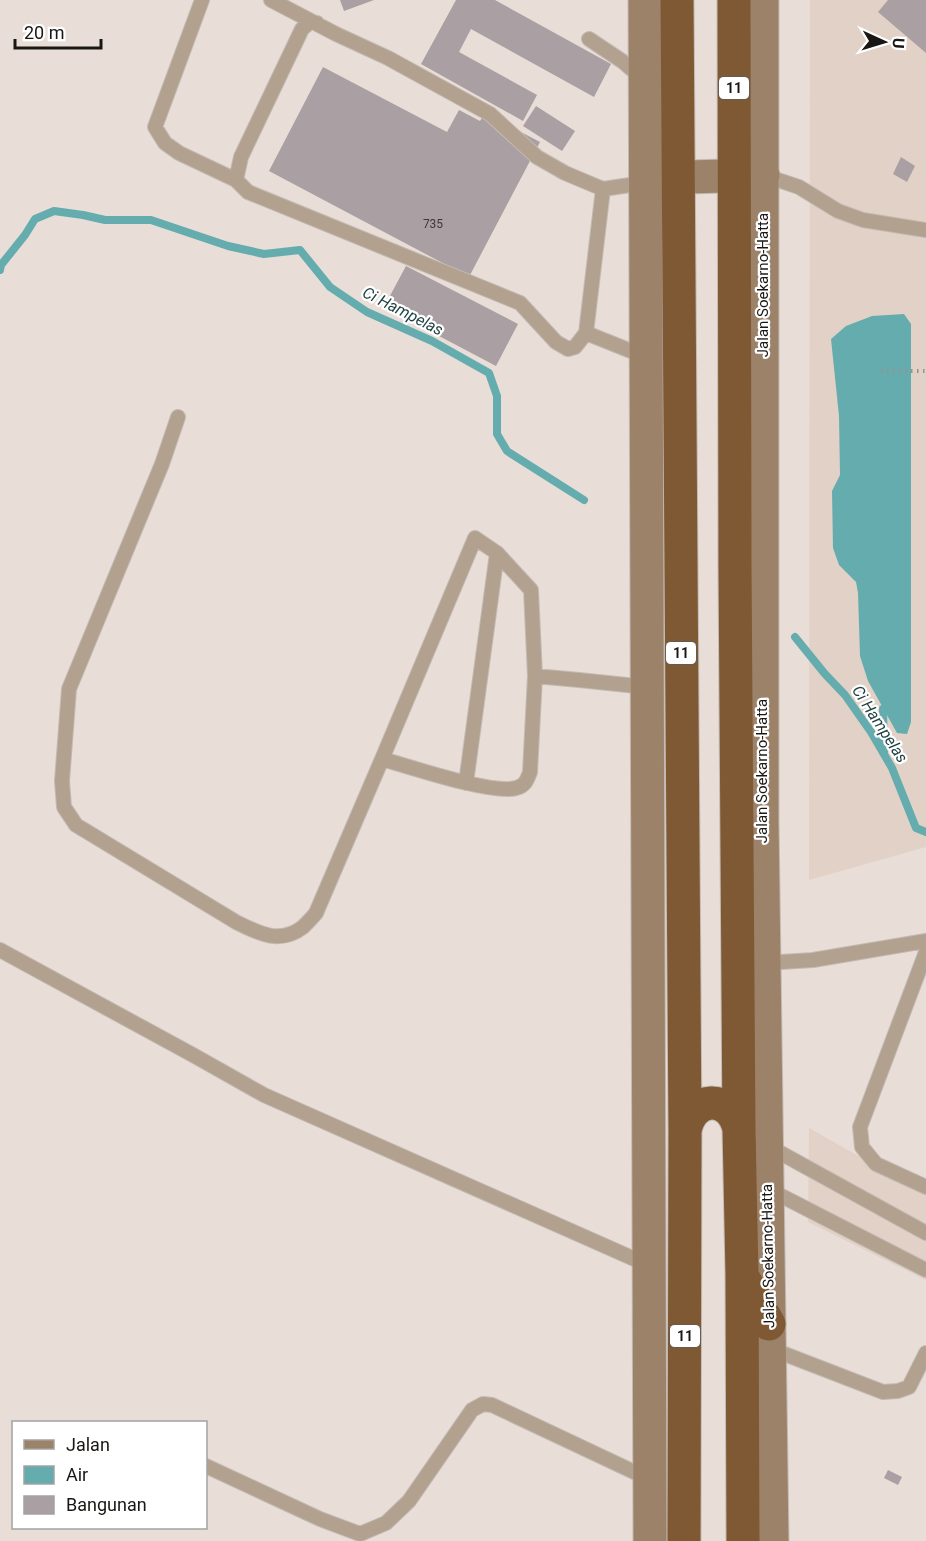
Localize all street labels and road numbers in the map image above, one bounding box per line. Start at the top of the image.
road number: 11 [719,77,749,99]
street label: Jalan Soekarno-Hatta [754,213,772,357]
road number: 11 [666,642,696,664]
street label: Jalan Soekarno-Hatta [753,699,771,843]
street label: Jalan Soekarno-Hatta [758,1184,778,1328]
road number: 11 [670,1325,700,1347]

